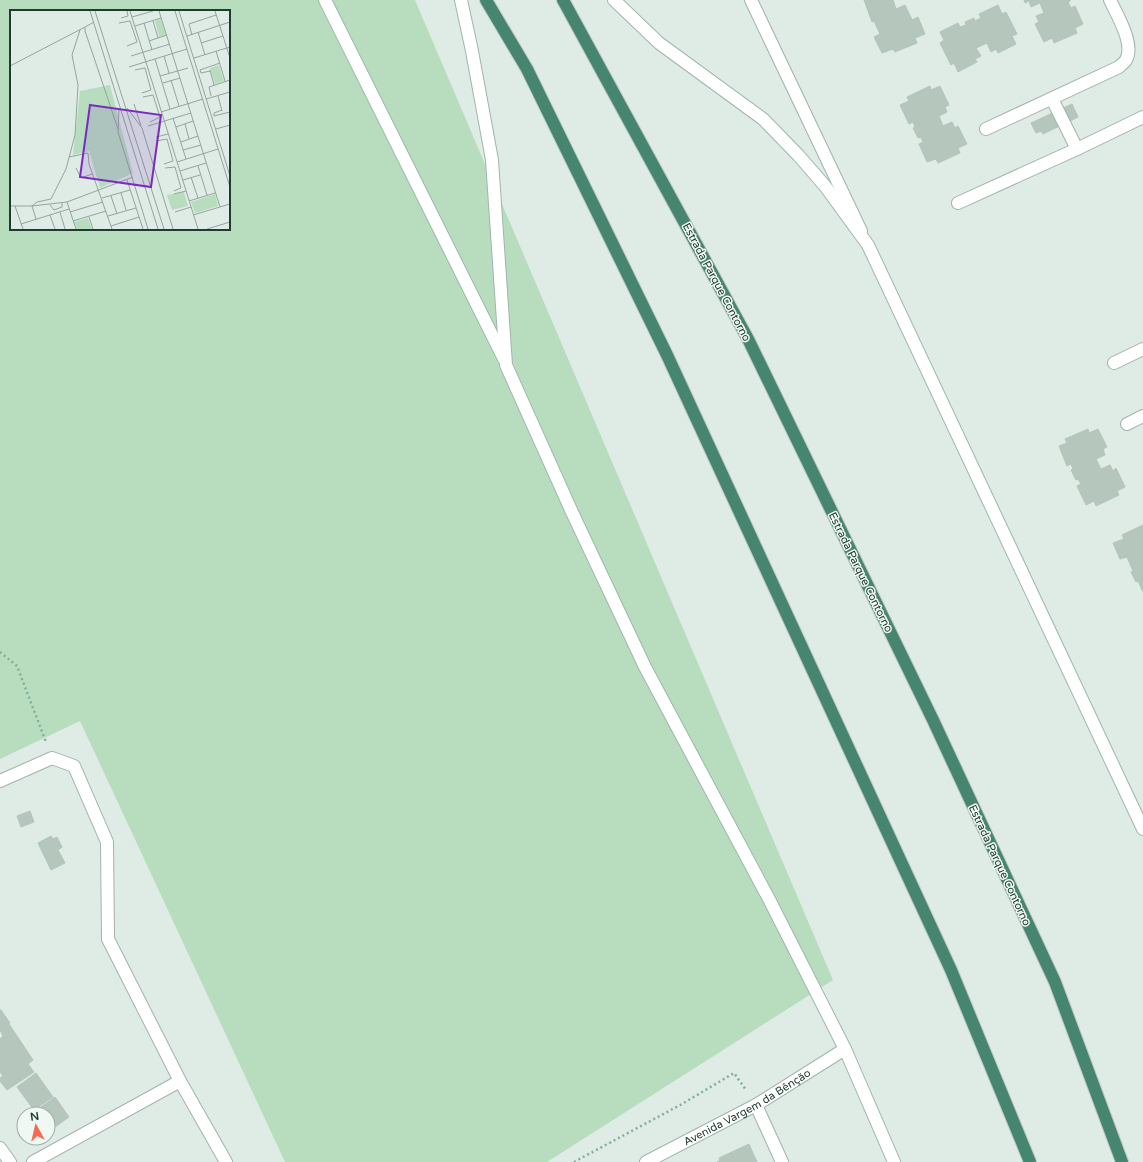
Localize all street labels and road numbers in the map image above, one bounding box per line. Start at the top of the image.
street label: Estrada Parque Contorno [680,221,753,344]
street label: Estrada Parque Contorno [826,510,895,635]
street label: Estrada Parque Contorno [966,803,1033,928]
street label: Avenida Vargem da Bênção [681,1066,813,1148]

